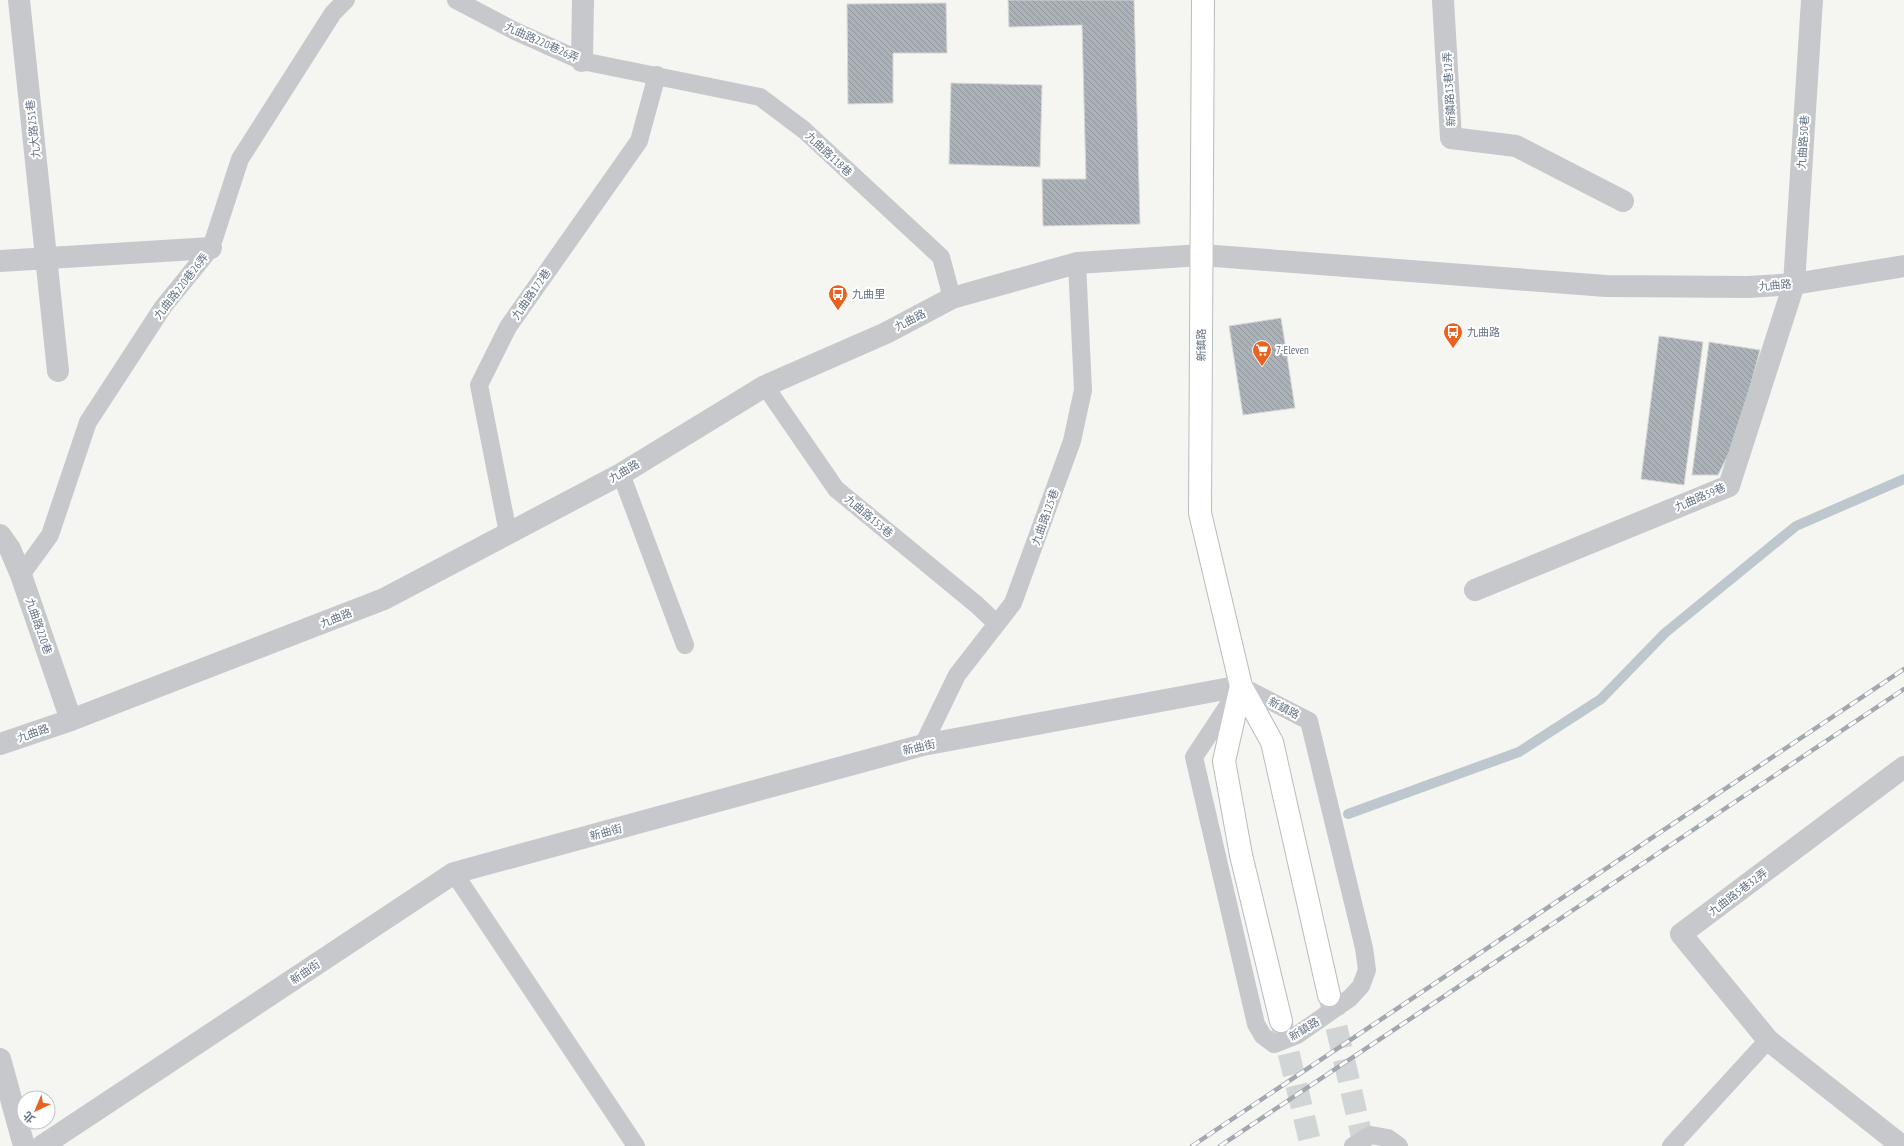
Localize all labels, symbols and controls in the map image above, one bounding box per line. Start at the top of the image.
street label: 九曲路220巷26弄 [503,19,581,65]
street label: 新鎮路13巷12弄 [1440,51,1458,127]
street label: 九大路251巷 [23,99,43,159]
street label: 九曲路50巷 [1794,115,1812,169]
street label: 九曲路118巷 [803,129,855,179]
street label: 九曲路220巷26弄 [151,250,211,322]
street label: 九曲路172巷 [508,266,554,322]
street label: 九曲路 [1758,277,1792,293]
bus stop icon: 九曲里 [827,283,849,311]
place label: 九曲里 [852,287,885,301]
street label: 九曲路 [892,306,928,334]
bus stop icon: 九曲路 [1442,321,1464,349]
place label: 九曲路 [1467,325,1500,339]
street label: 新鎮路 [1194,329,1208,362]
supermarket icon: 7-Eleven [1251,339,1273,367]
place label: 7-Eleven [1276,343,1309,357]
street label: 九曲路 [606,457,642,485]
street label: 九曲路59巷 [1672,480,1728,514]
street label: 九曲路125巷 [1028,487,1062,547]
street label: 九曲路153巷 [842,492,896,540]
street label: 九曲路220巷 [23,596,55,656]
street label: 九曲路 [318,606,354,630]
street label: 新鎮路 [1266,694,1302,722]
street label: 九曲路 [15,721,51,745]
street label: 新曲街 [901,736,937,758]
street label: 新曲街 [588,821,624,843]
street label: 九曲路5巷32弄 [1706,865,1770,919]
street label: 新曲街 [287,957,323,987]
street label: 新鎮路 [1286,1015,1322,1043]
north arrow [16,1090,56,1130]
text: 北 [20,1108,38,1126]

